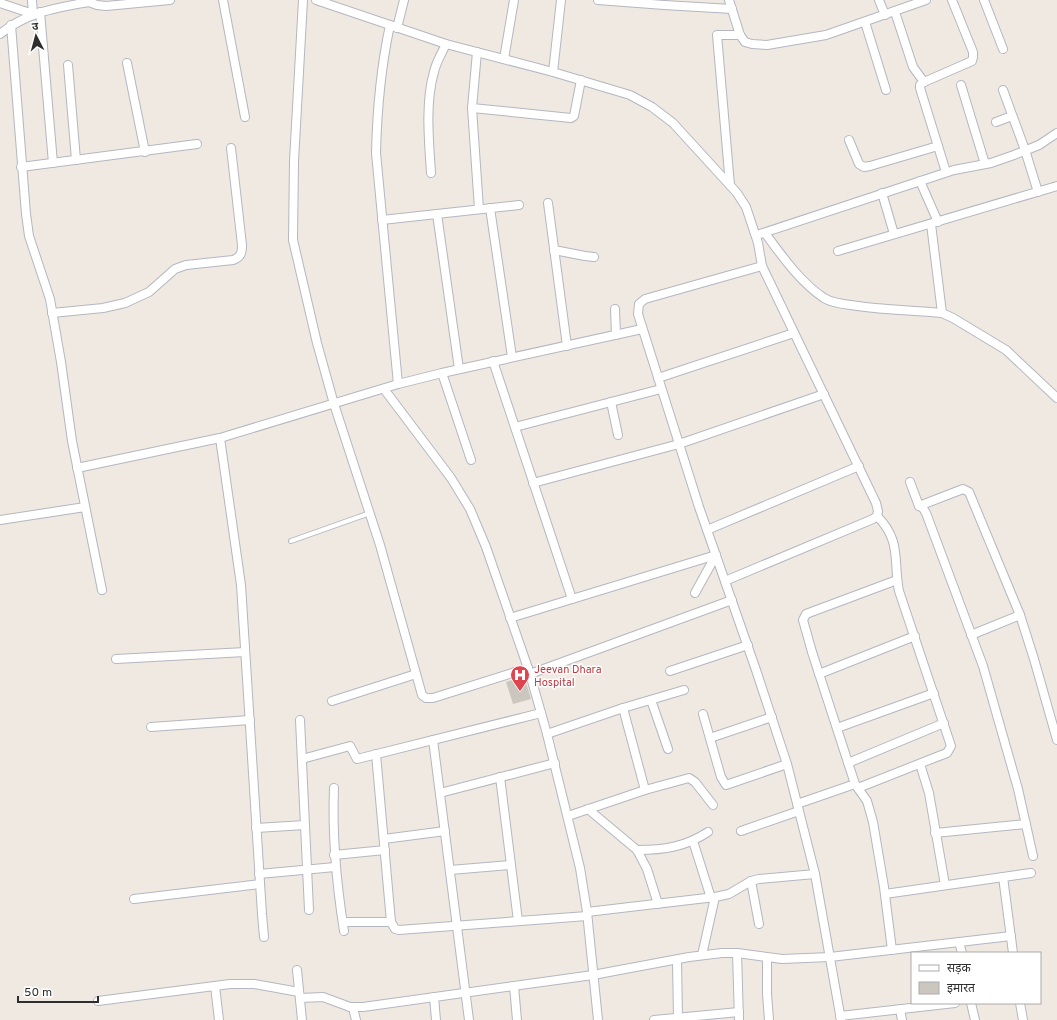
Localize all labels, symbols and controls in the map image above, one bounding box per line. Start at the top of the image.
north arrow [16,16,56,56]
text: उ [31,20,40,34]
place label: Jeevan Dhara Hospital [534,663,602,690]
hospital icon: Jeevan Dhara Hospital [509,664,531,692]
legend [911,952,1041,1004]
text: सड़क [947,961,972,977]
scale bar [18,978,98,1004]
text: इमारत [947,981,976,997]
text: 50 m [24,985,52,1001]

